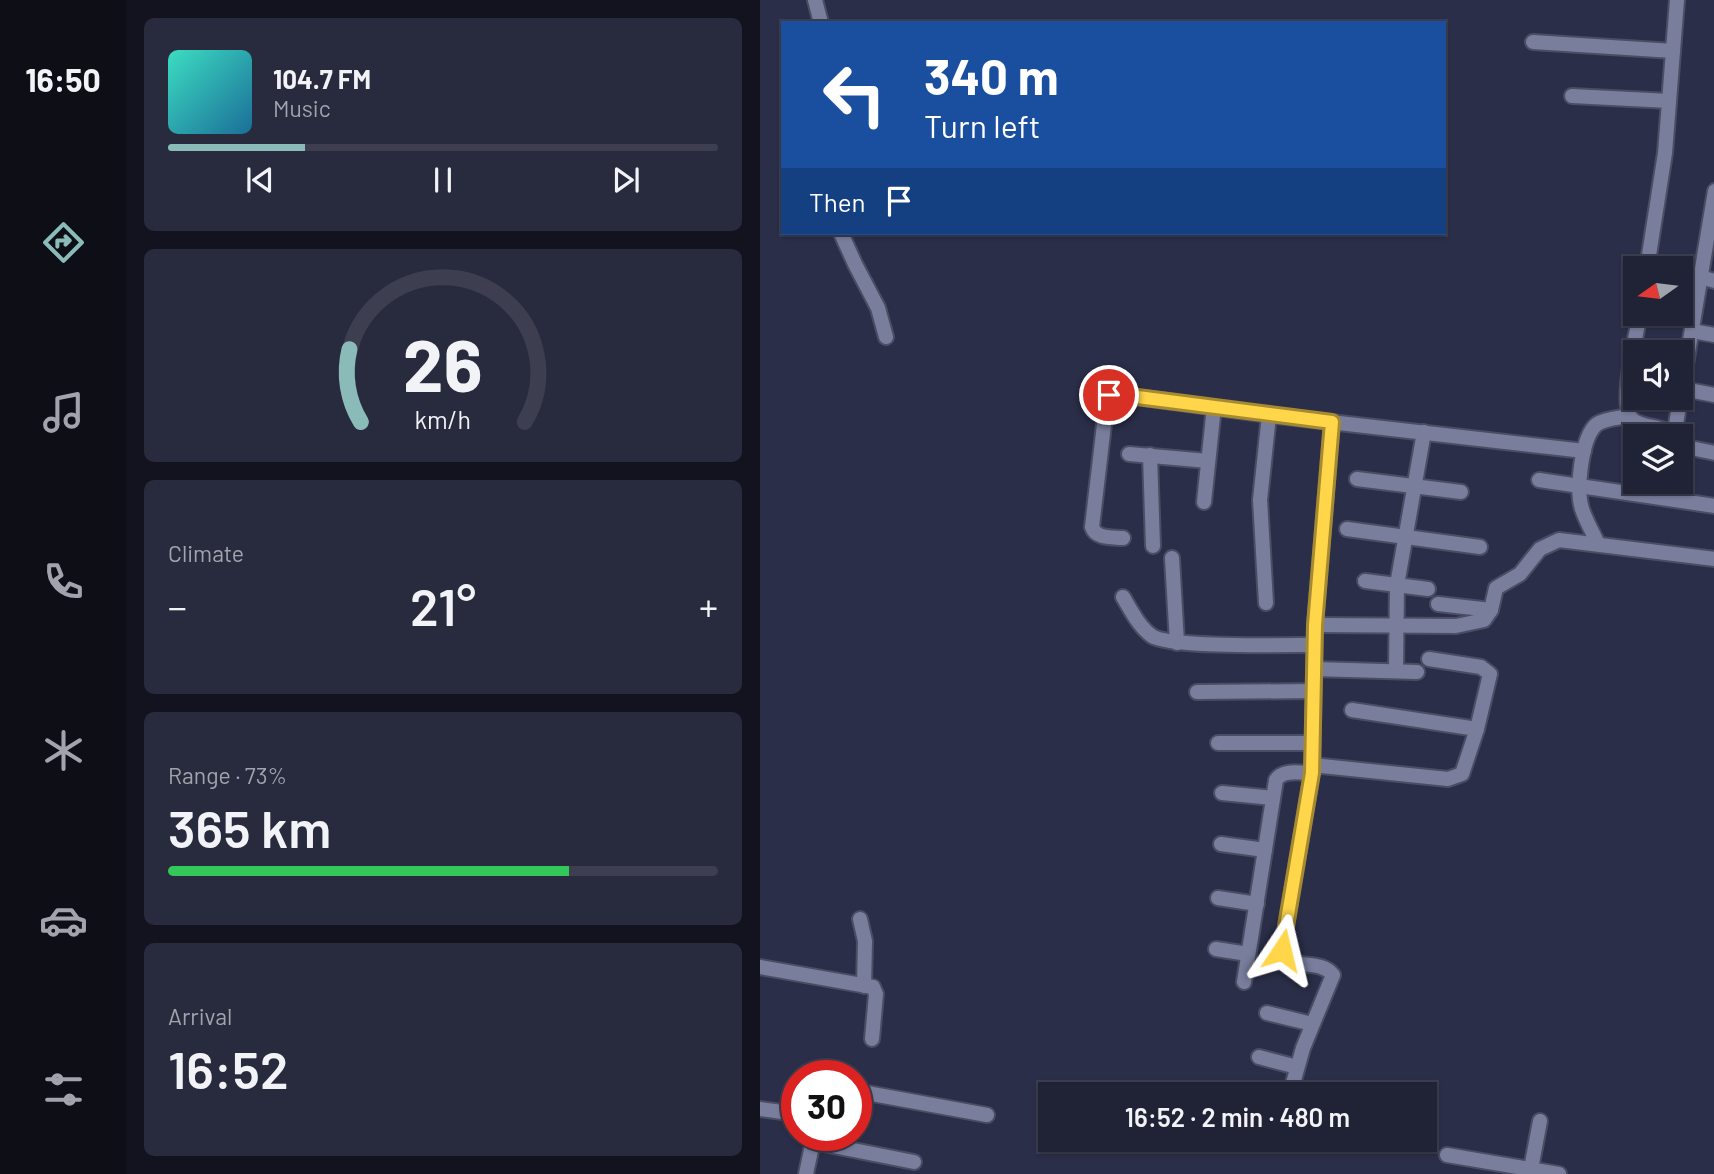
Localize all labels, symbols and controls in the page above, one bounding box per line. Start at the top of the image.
text: 340 m [924,46,1059,105]
icon: left [809,49,900,140]
text: 16:50 [25,60,101,98]
text: 104.7 FM [273,63,371,94]
text: Music [273,94,331,122]
text: Turn left [924,106,1041,144]
icon: previous [241,161,279,199]
icon: pause [424,161,462,199]
icon: next [607,161,645,199]
icon: arrive [880,182,918,220]
text: Then [809,186,866,217]
icon: directions [39,218,88,267]
north arrow [1623,256,1693,326]
map controls [1623,256,1693,494]
text: 26 [403,319,483,407]
button: sound [1623,340,1693,410]
pin [1079,365,1139,425]
icon: arrive [1090,376,1128,414]
icon: music [39,388,88,437]
text: km/h [415,404,471,434]
button: layers [1623,424,1693,494]
text: Climate [168,539,244,567]
icon: phone [39,557,88,606]
text: 21° [410,574,476,636]
text: − [168,583,187,629]
text: + [699,583,718,629]
icon: climate [39,726,88,775]
text: Range · 73% [168,761,287,789]
text: 365 km [168,796,331,858]
icon: car [39,896,88,945]
position arrow [1245,913,1319,987]
text: Arrival [168,1002,232,1030]
text: 16:52 [168,1037,289,1099]
speed limit sign: 30 [781,1060,872,1151]
icon: filters [39,1065,88,1114]
text: 16:52 · 2 min · 480 m [1125,1101,1350,1132]

